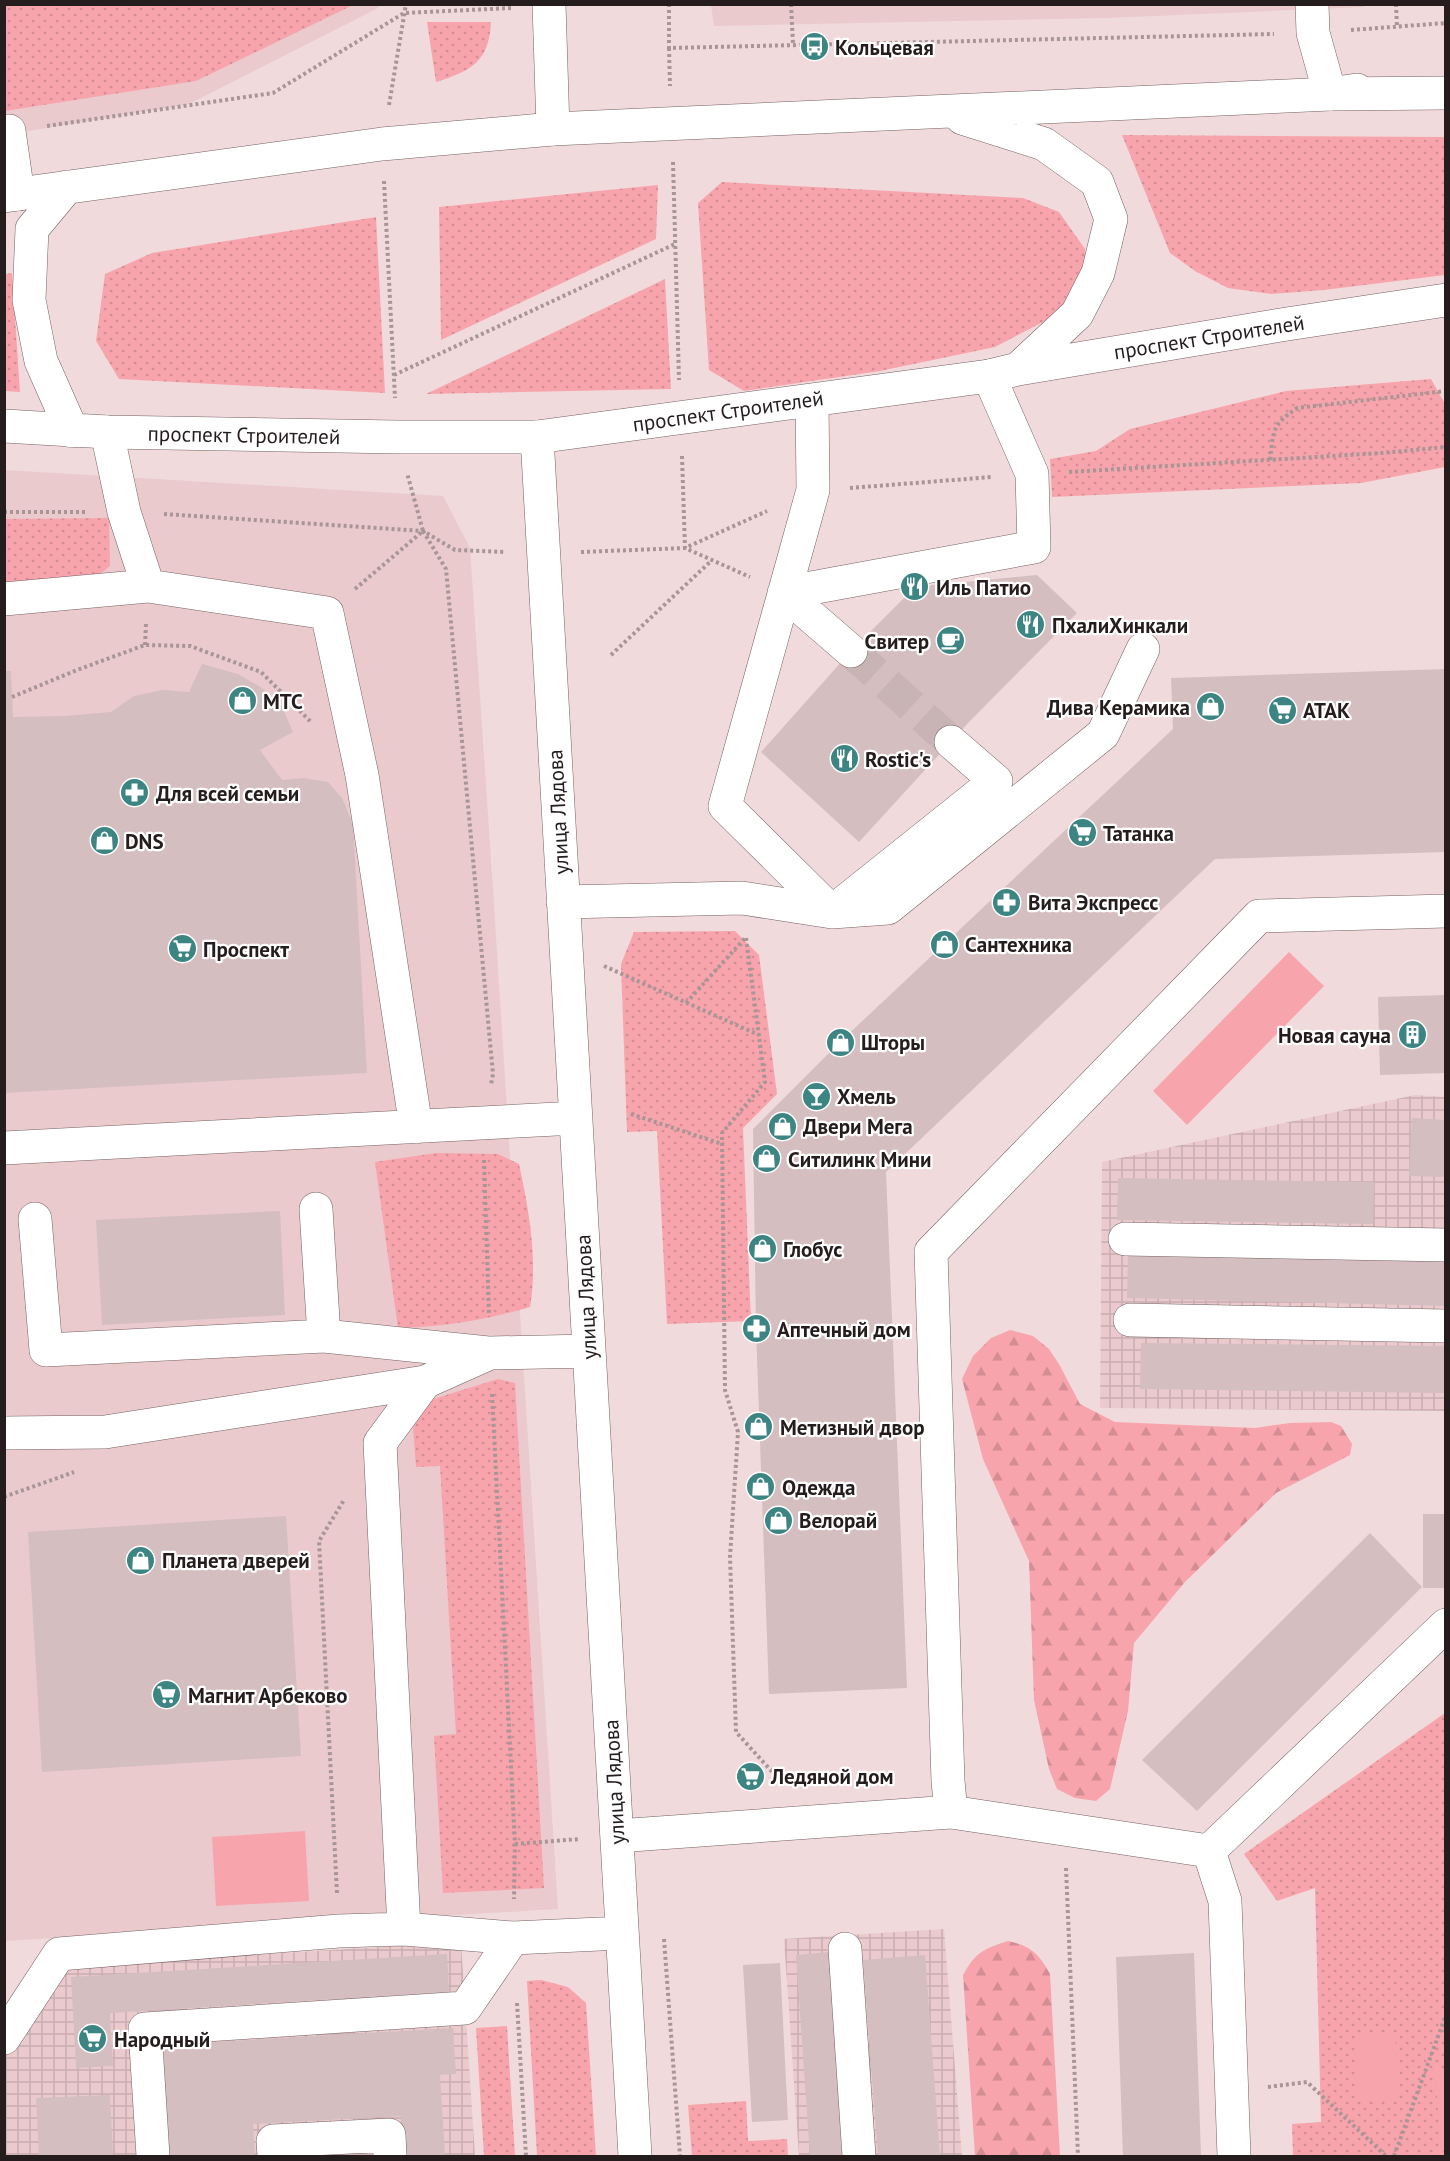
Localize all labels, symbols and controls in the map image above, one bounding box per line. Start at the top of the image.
bus stop icon: Кольцевая [798,31,830,63]
place label: Кольцевая [835,34,934,61]
street label: проспект Строителей [1112,309,1306,365]
street label: проспект Строителей [631,384,825,438]
street label: проспект Строителей [147,420,341,450]
restaurant icon: Иль Патио [899,571,931,603]
place label: Иль Патио [936,574,1031,601]
restaurant icon: ПхалиХинкали [1015,609,1047,641]
place label: ПхалиХинкали [1052,612,1188,639]
cafe icon: Свитер [934,625,966,657]
place label: Свитер [865,628,929,655]
shop icon: МТС [226,685,258,717]
place label: МТС [263,688,303,715]
shop icon: Дива Керамика [1195,691,1227,723]
place label: Дива Керамика [1047,694,1190,721]
supermarket icon: АТАК [1266,694,1298,726]
place label: АТАК [1303,697,1350,724]
restaurant icon: Rostic's [828,743,860,775]
place label: Rostic's [865,746,931,773]
street label: улица Лядова [541,749,575,875]
pharmacy icon: Для всей семьи [119,777,151,809]
place label: Для всей семьи [156,780,299,807]
supermarket icon: Татанка [1066,817,1098,849]
place label: Татанка [1103,820,1174,847]
shop icon: DNS [88,825,120,857]
place label: DNS [125,828,164,855]
pharmacy icon: Вита Экспресс [991,886,1023,918]
place label: Вита Экспресс [1028,889,1158,916]
shop icon: Сантехника [928,928,960,960]
place label: Сантехника [965,931,1072,958]
supermarket icon: Проспект [166,933,198,965]
place label: Проспект [203,936,289,963]
building icon: Новая сауна [1396,1019,1428,1051]
place label: Новая сауна [1278,1022,1391,1049]
shop icon: Шторы [824,1026,856,1058]
place label: Шторы [861,1029,925,1056]
bar icon: Хмель [800,1080,832,1112]
place label: Хмель [837,1083,896,1110]
shop icon: Двери Мега [766,1110,798,1142]
place label: Двери Мега [803,1113,913,1140]
shop icon: Ситилинк Мини [751,1143,783,1175]
place label: Ситилинк Мини [788,1146,932,1173]
shop icon: Глобус [746,1233,778,1265]
street label: улица Лядова [569,1234,603,1360]
place label: Глобус [783,1236,842,1263]
pharmacy icon: Аптечный дом [740,1313,772,1345]
place label: Аптечный дом [777,1316,911,1343]
shop icon: Метизный двор [743,1411,775,1443]
place label: Метизный двор [780,1414,925,1441]
shop icon: Одежда [745,1471,777,1503]
place label: Одежда [782,1474,855,1501]
shop icon: Велорай [762,1504,794,1536]
place label: Велорай [799,1507,877,1534]
shop icon: Планета дверей [125,1544,157,1576]
place label: Планета дверей [162,1547,310,1574]
supermarket icon: Магнит Арбеково [151,1679,183,1711]
place label: Магнит Арбеково [188,1682,348,1709]
street label: улица Лядова [597,1719,631,1845]
supermarket icon: Ледяной дом [734,1760,766,1792]
place label: Ледяной дом [770,1763,894,1790]
supermarket icon: Народный [77,2023,109,2055]
place label: Народный [114,2026,210,2053]

